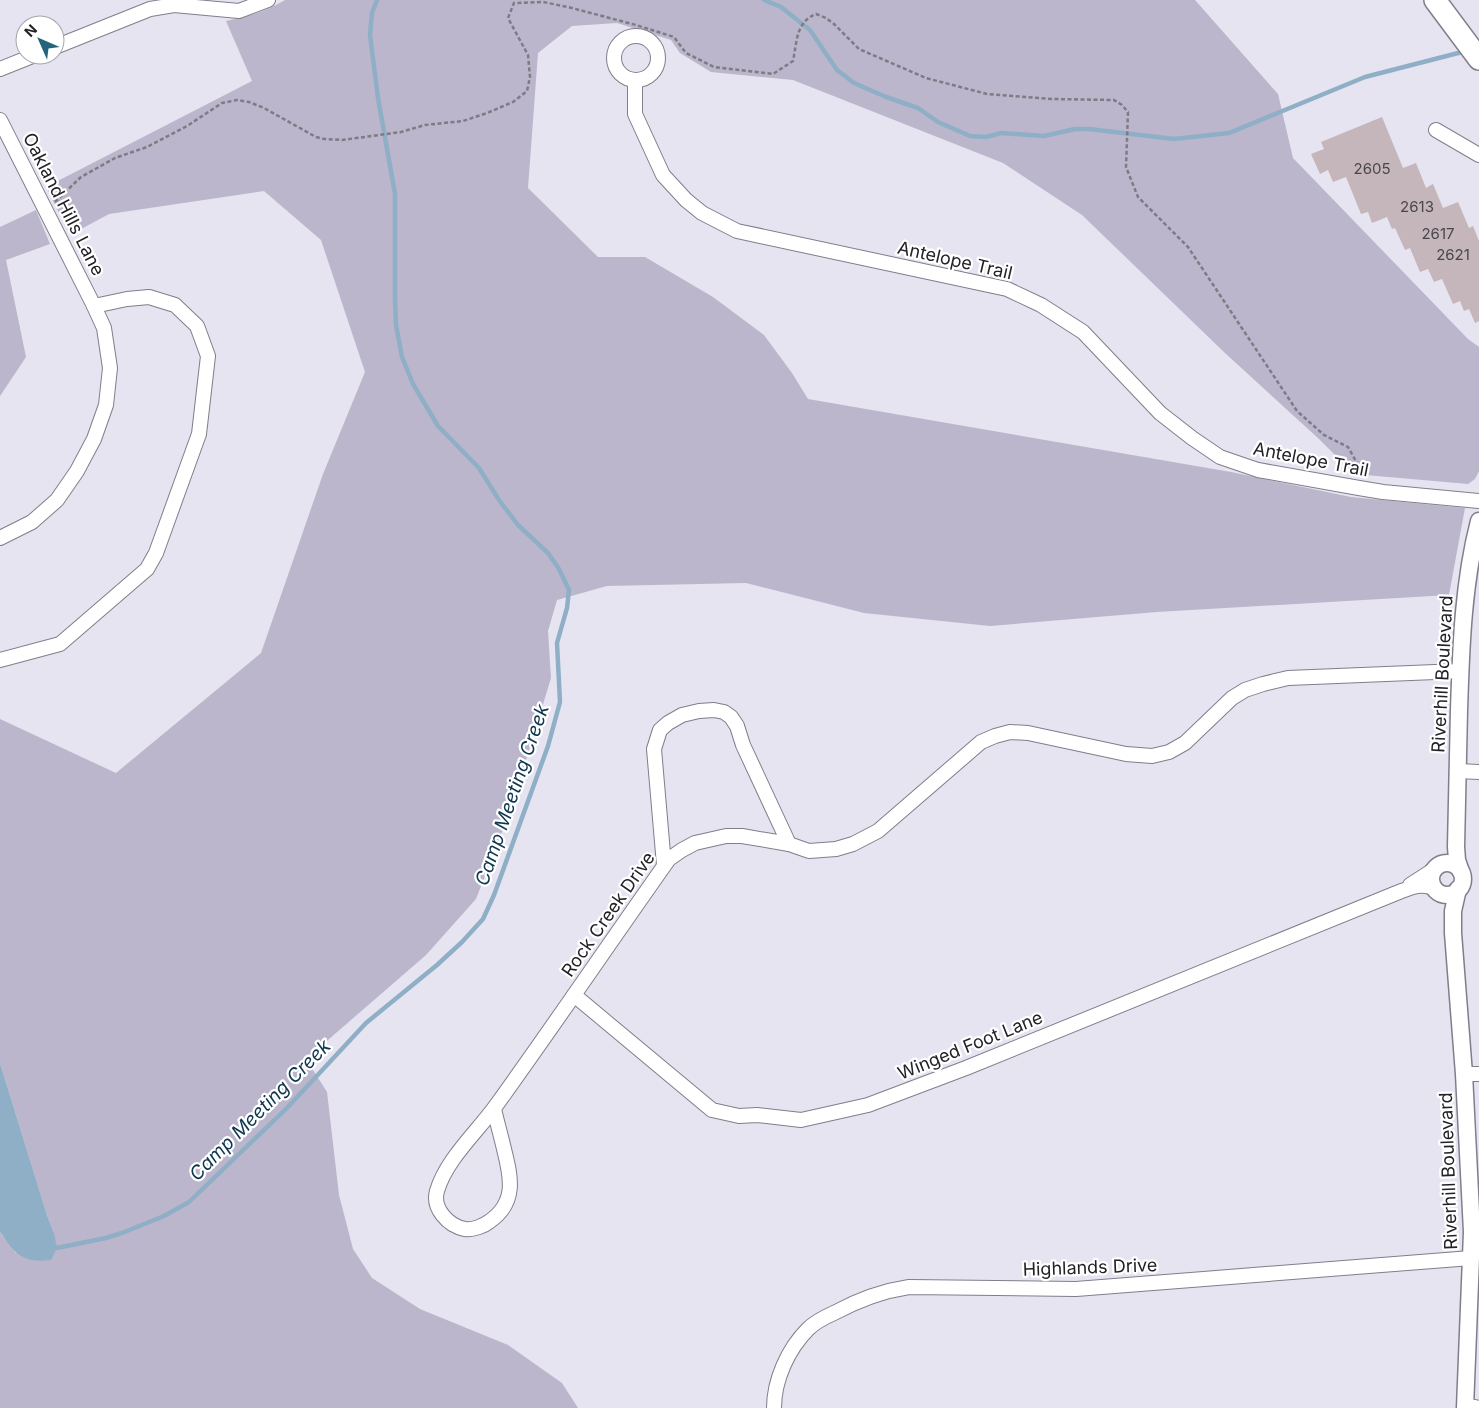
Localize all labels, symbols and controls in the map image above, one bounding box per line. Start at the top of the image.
north arrow [15,15,65,65]
text: N [21,21,40,40]
street label: Oakland Hills Lane [19,129,109,279]
house number: 2605 [1353,159,1391,178]
house number: 2613 [1400,197,1434,216]
house number: 2617 [1421,224,1455,243]
street label: Antelope Trail [896,237,1014,283]
house number: 2621 [1436,245,1470,264]
street label: Antelope Trail [1251,438,1371,480]
street label: Riverhill Boulevard [1427,595,1457,753]
water label: Camp Meeting Creek [470,701,554,889]
street label: Rock Creek Drive [557,848,659,980]
street label: Winged Foot Lane [895,1006,1045,1084]
water label: Camp Meeting Creek [185,1034,336,1185]
street label: Riverhill Boulevard [1435,1092,1461,1250]
street label: Highlands Drive [1022,1254,1158,1280]

